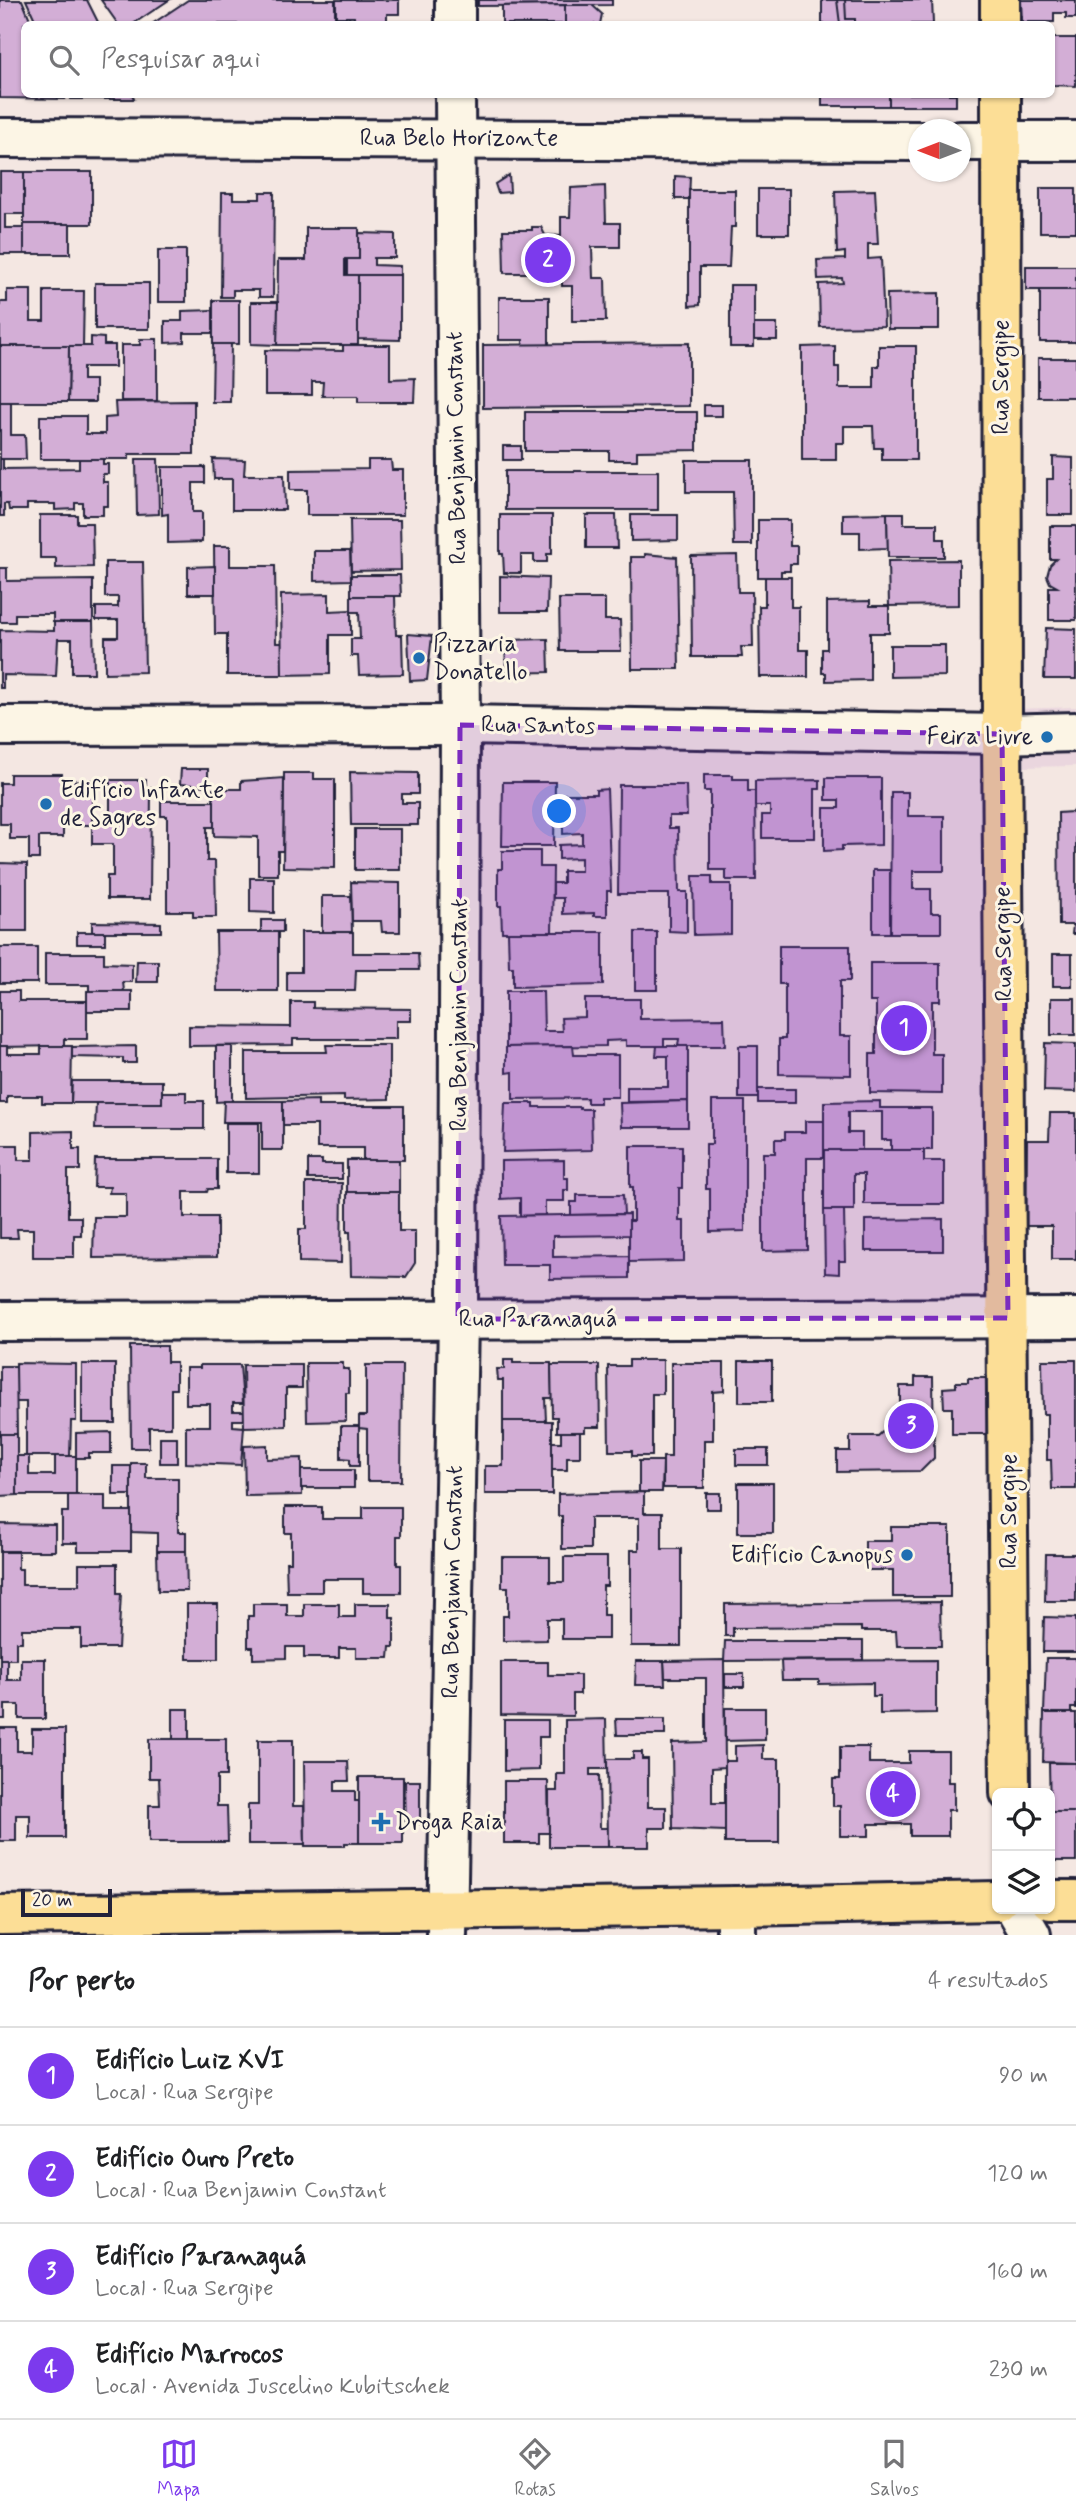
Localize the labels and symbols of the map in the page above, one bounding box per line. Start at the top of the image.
north arrow [908,119,971,182]
street label: Rua Belo Horizonte [360,123,558,154]
pin: 2 [525,234,571,286]
street label: Rua Sergipe [986,319,1019,435]
street label: Rua Benjamin Constant [439,331,475,565]
place label: Pizzaria Donatello [433,629,528,688]
marker: Pizzaria Donatello [411,650,427,666]
street label: Rua Santos [481,710,596,743]
place label: Feira Livre [927,722,1033,753]
marker: Feira Livre [1039,729,1055,745]
place label: Edifício Infante de Sagres [60,775,224,836]
your location [542,794,576,828]
marker: Edifício Infante de Sagres [38,796,54,812]
street label: Rua Sergipe [987,886,1023,1002]
street label: Rua Benjamin Constant [444,898,475,1132]
pin: 1 [881,1002,927,1054]
street label: Rua Paranaguá [459,1304,617,1335]
pin: 3 [888,1400,934,1452]
street label: Rua Sergipe [994,1453,1027,1569]
street label: Rua Benjamin Constant [435,1465,471,1699]
place label: Edifício Canopus [731,1540,893,1571]
marker: Edifício Canopus [899,1547,915,1563]
pin: 4 [870,1768,916,1820]
place label: Droga Raia [395,1807,504,1838]
marker: Droga Raia [373,1814,389,1830]
scale bar [21,1886,112,1918]

